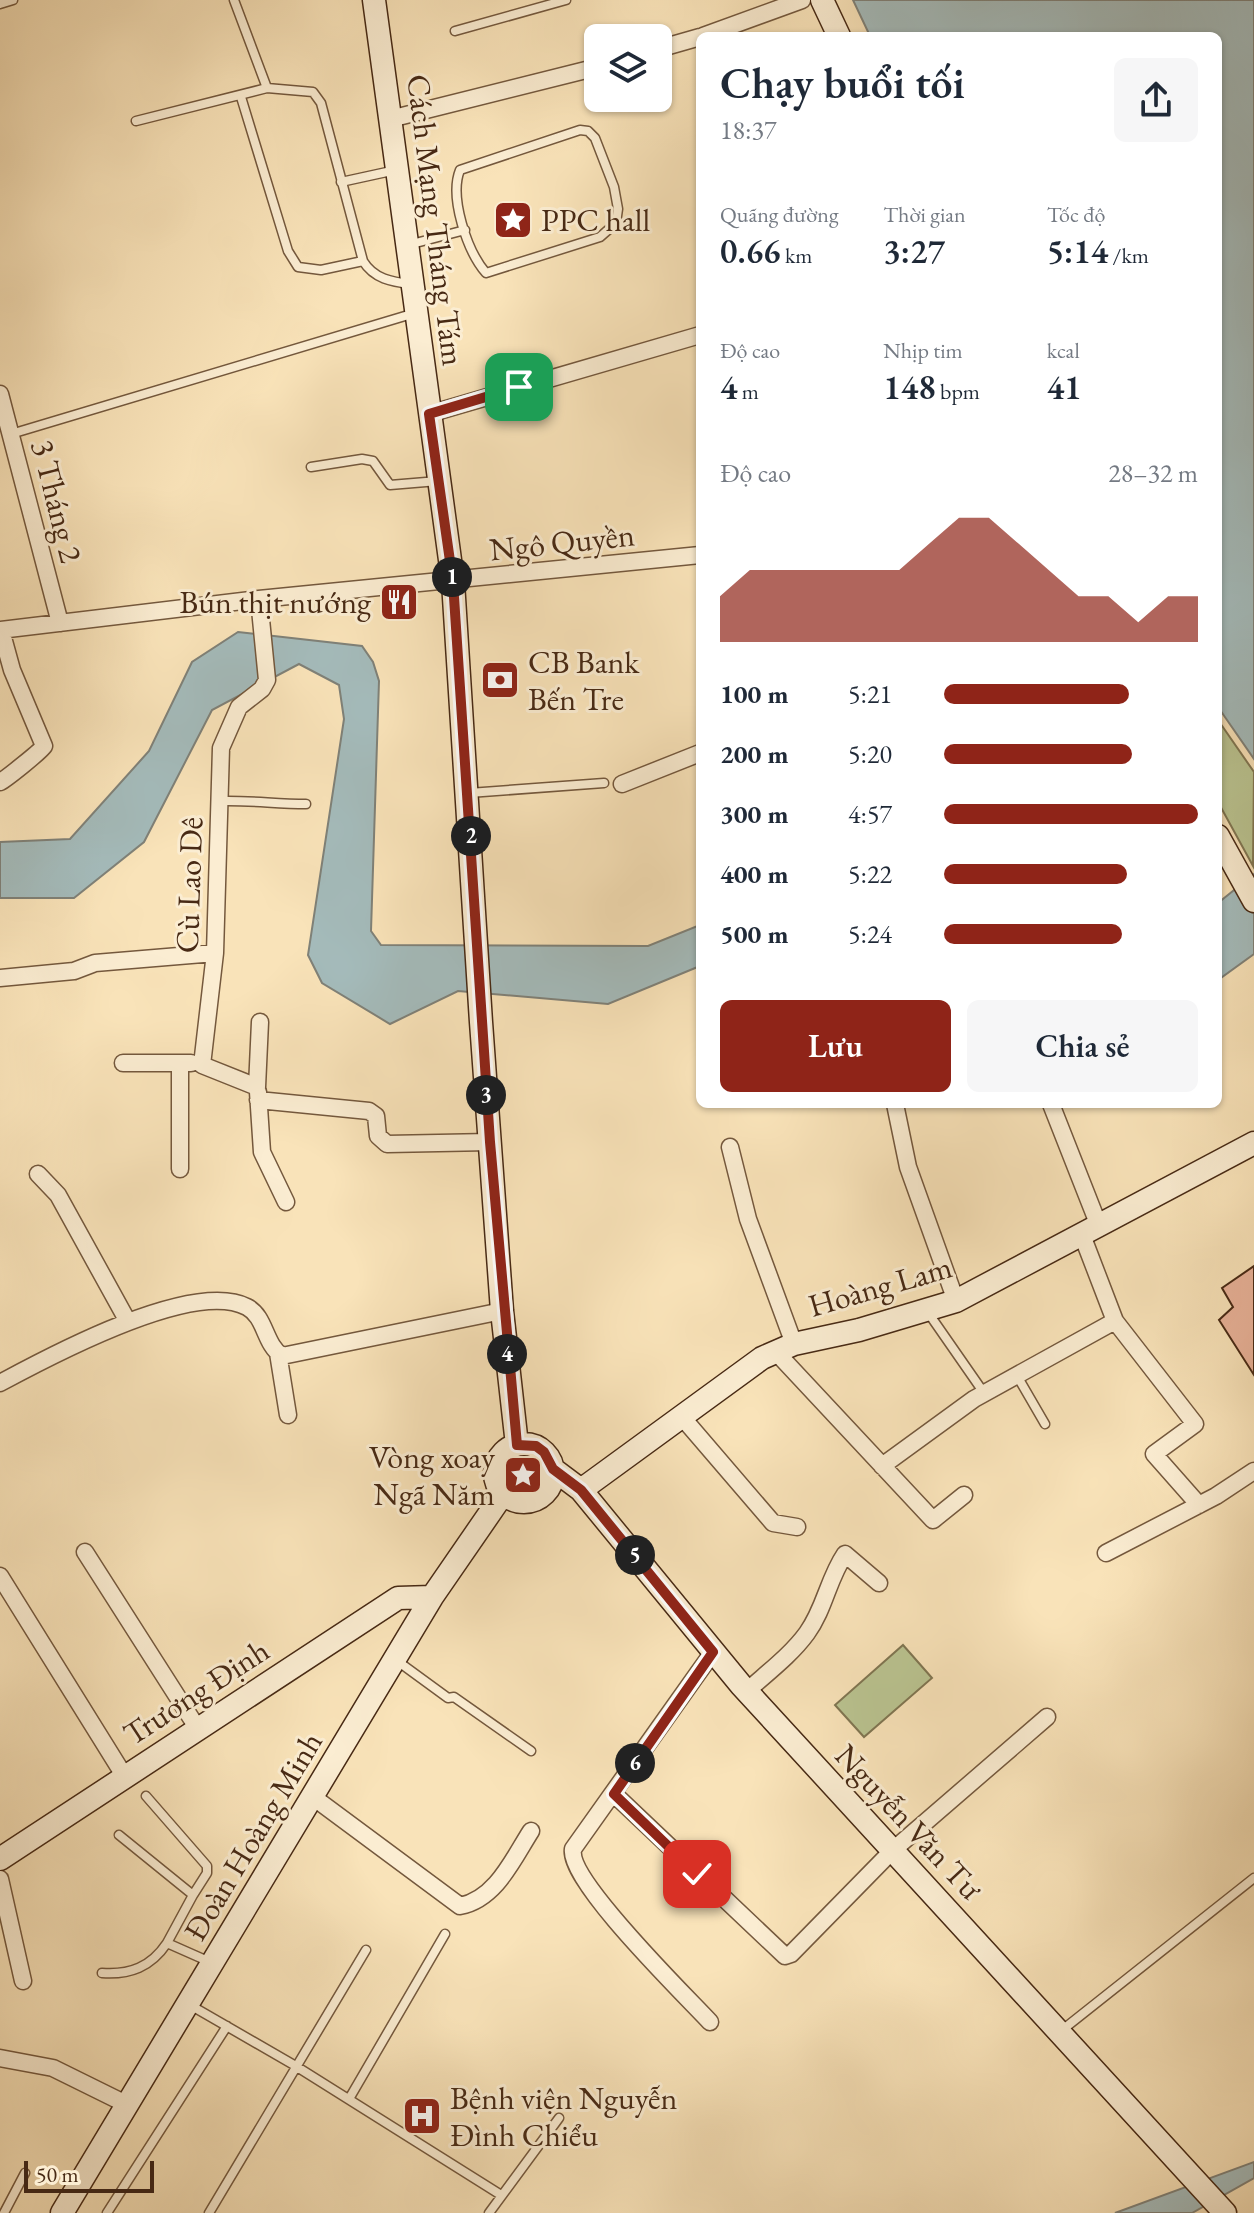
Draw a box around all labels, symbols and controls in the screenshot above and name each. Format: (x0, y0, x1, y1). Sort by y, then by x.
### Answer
map controls (584, 24, 672, 112)
button: layers (584, 24, 672, 112)
text: Chạy buổi tối (720, 54, 965, 111)
button: share (1114, 58, 1198, 142)
street label: Cách Mạng Tháng Tám (397, 72, 475, 368)
text: 18:37 (720, 113, 776, 147)
place icon: PPC hall (492, 199, 534, 241)
place label: PPC hall (541, 199, 650, 241)
text: Quãng đường (720, 200, 839, 229)
text: Thời gian (883, 200, 966, 229)
text: Tốc độ (1047, 200, 1105, 229)
text: 0.66 (720, 229, 781, 273)
text: 3:27 (883, 229, 945, 273)
text: 5:14 (1047, 229, 1108, 273)
text: km (781, 241, 812, 270)
text: /km (1108, 241, 1149, 270)
text: Độ cao (720, 336, 780, 365)
text: Nhịp tim (883, 336, 963, 365)
text: kcal (1047, 336, 1080, 365)
pin (485, 353, 553, 421)
icon: arrive (497, 365, 541, 409)
text: 4 (720, 365, 737, 409)
text: 148 (883, 365, 936, 409)
text: 41 (1047, 365, 1082, 409)
text: m (737, 377, 759, 406)
text: bpm (936, 377, 980, 406)
street label: 3 Tháng 2 (21, 435, 93, 567)
text: Độ cao (720, 456, 791, 490)
text: 28–32 m (1108, 456, 1198, 490)
street label: Ngô Quyền (488, 514, 637, 570)
pin: 1 (432, 557, 472, 597)
text: 1 (446, 562, 458, 591)
place label: Bún thịt nướng (179, 581, 372, 623)
restaurant icon: Bún thịt nướng (378, 581, 420, 623)
place label: CB Bank Bến Tre (528, 641, 640, 720)
bank icon: CB Bank Bến Tre (479, 659, 521, 701)
text: 100 m (720, 677, 788, 711)
text: 5:21 (848, 677, 892, 711)
text: 200 m (720, 737, 788, 771)
text: 5:20 (848, 737, 892, 771)
text: 300 m (720, 797, 788, 831)
text: 4:57 (848, 797, 892, 831)
street label: Cù Lao Dê (166, 816, 212, 954)
pin: 2 (451, 816, 491, 856)
text: 2 (465, 821, 477, 850)
text: 400 m (720, 857, 788, 891)
text: 5:22 (848, 857, 892, 891)
text: 500 m (720, 917, 788, 951)
text: 5:24 (848, 917, 892, 951)
button: Lưu (720, 1000, 951, 1092)
button: Chia sẻ (967, 1000, 1198, 1092)
pin: 3 (466, 1075, 506, 1115)
text: 3 (480, 1080, 492, 1109)
street label: Hoàng Lam (803, 1245, 957, 1327)
pin: 4 (487, 1334, 527, 1374)
text: 4 (501, 1339, 513, 1368)
place label: Vòng xoay Ngã Năm (369, 1436, 496, 1515)
place icon: Vòng xoay Ngã Năm (502, 1454, 544, 1496)
pin: 5 (615, 1535, 655, 1575)
text: 5 (629, 1540, 641, 1569)
street label: Trương Định (115, 1629, 277, 1755)
street label: Đoàn Hoàng Minh (174, 1724, 332, 1948)
street label: Nguyễn Văn Tư (826, 1735, 992, 1909)
pin: 6 (615, 1743, 655, 1783)
text: 6 (629, 1748, 641, 1777)
pin (663, 1840, 731, 1908)
icon: check (675, 1852, 719, 1896)
place label: Bệnh viện Nguyễn Đình Chiểu (450, 2077, 677, 2156)
hospital icon: Bệnh viện Nguyễn Đình Chiểu (401, 2095, 443, 2137)
scale bar (24, 2157, 154, 2193)
text: 50 m (36, 2160, 79, 2189)

